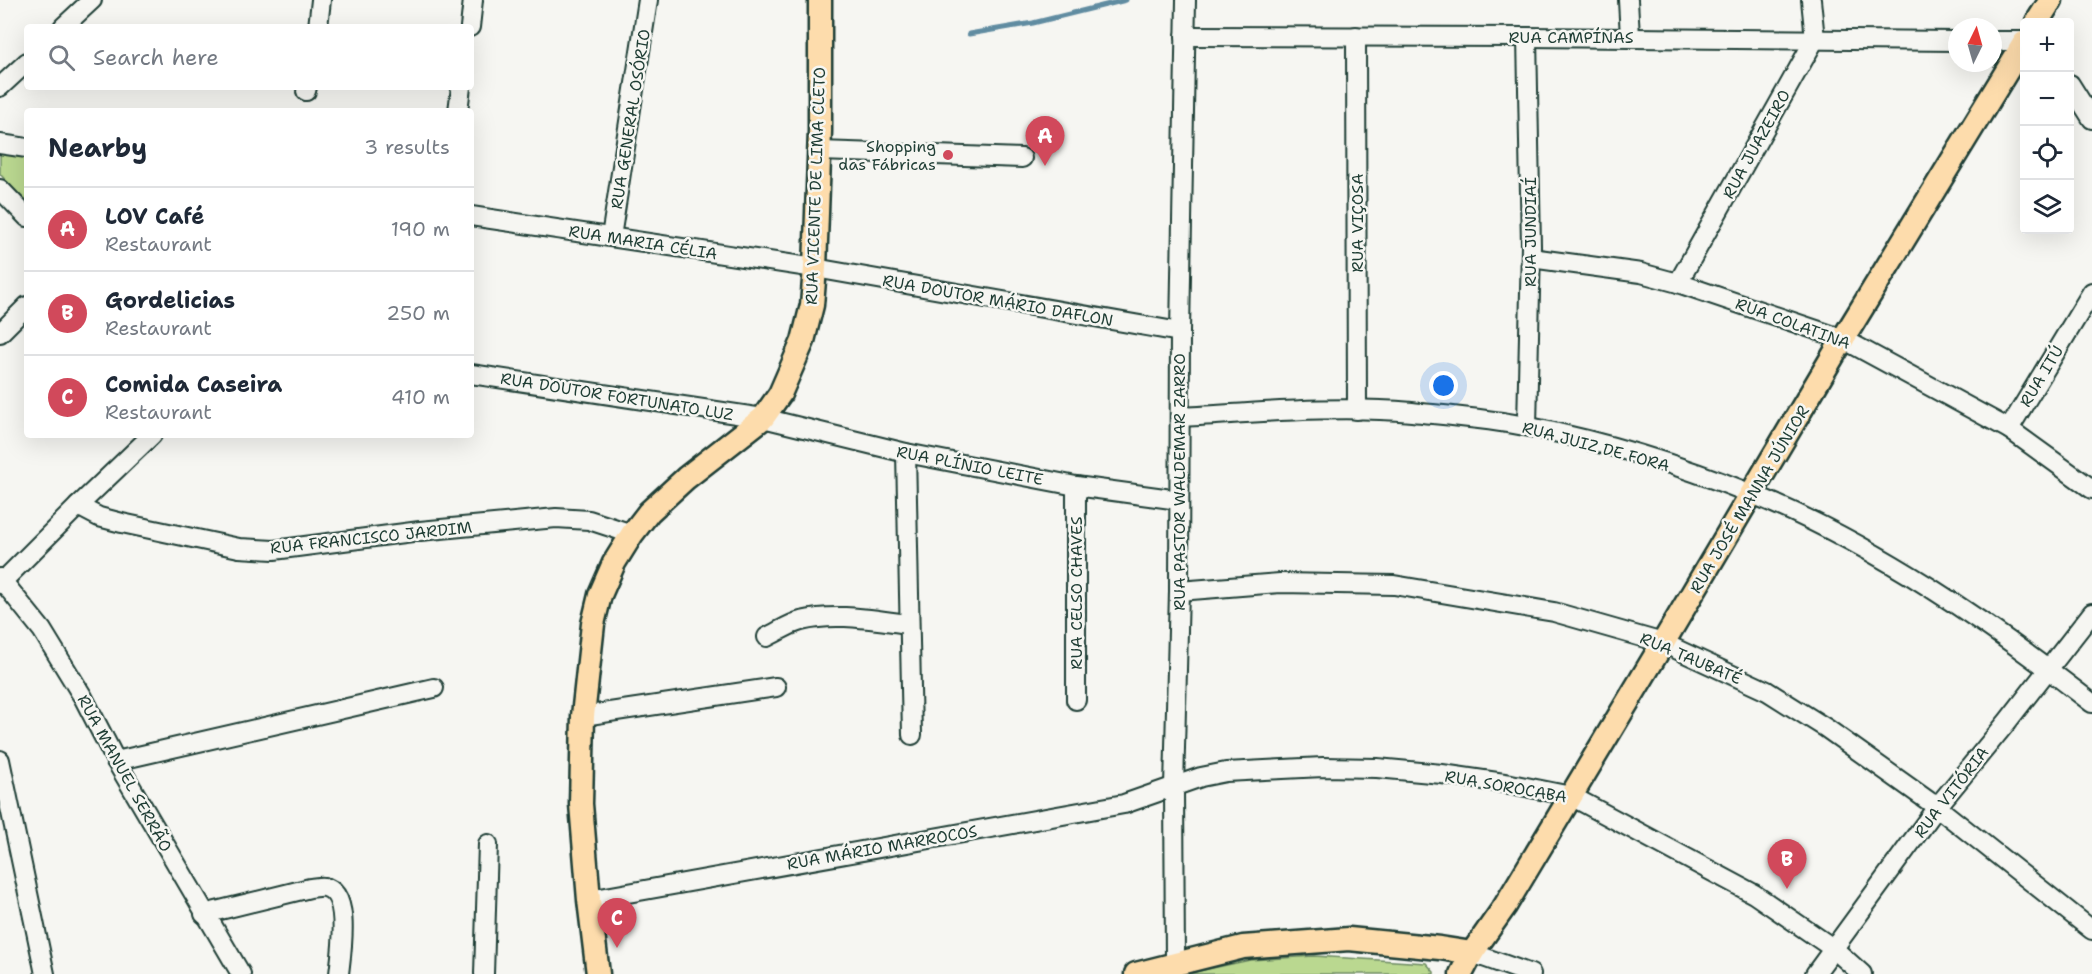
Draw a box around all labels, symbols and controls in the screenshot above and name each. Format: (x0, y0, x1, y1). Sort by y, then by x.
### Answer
north arrow (1948, 18, 2002, 72)
map controls (2020, 18, 2074, 234)
button: + (2020, 18, 2074, 72)
search box (24, 24, 474, 90)
street label: RUA CAMPÍNAS (1508, 27, 1634, 48)
street label: RUA GENERAL OSÓRIO (606, 28, 655, 211)
icon: search (45, 41, 78, 74)
text: Search here (93, 43, 219, 72)
street label: RUA VICENTE DE LIMA CLETO (801, 67, 830, 305)
button: − (2020, 72, 2074, 126)
street label: RUA JUAZEIRO (1718, 86, 1795, 202)
pin: A (1026, 116, 1064, 166)
button: locate (2020, 126, 2074, 180)
text: Nearby (48, 130, 147, 165)
text: 3 results (364, 134, 450, 160)
place label: Shopping das Fábricas (838, 136, 936, 175)
marker: Shopping das Fábricas (941, 148, 955, 162)
street label: RUA VIÇOSA (1347, 173, 1368, 273)
street label: RUA JUNDIAÍ (1520, 177, 1541, 287)
button: layers (2020, 180, 2074, 234)
text: LOV Café (105, 202, 205, 231)
text: A (60, 216, 75, 242)
text: 190 m (391, 216, 450, 242)
street label: RUA MARIA CÉLIA (567, 220, 719, 265)
text: Restaurant (105, 231, 212, 257)
street label: RUA DOUTOR MÁRIO DAFLON (881, 270, 1115, 331)
text: Gordelicias (105, 286, 235, 315)
street label: RUA COLATINA (1732, 293, 1853, 354)
text: B (61, 300, 74, 326)
text: 250 m (386, 300, 450, 326)
text: Restaurant (105, 315, 212, 341)
street label: RUA ITÚ (2015, 342, 2068, 411)
street label: RUA PASTOR WALDEMAR ZARRO (1169, 353, 1190, 611)
street label: RUA DOUTOR FORTUNATO LUZ (499, 368, 735, 425)
text: Comida Caseira (105, 370, 282, 399)
your location (1429, 371, 1458, 400)
text: C (61, 384, 74, 410)
text: 410 m (391, 384, 450, 410)
text: Restaurant (105, 399, 212, 425)
street label: RUA JOSÉ MANNA JÚNIOR (1685, 402, 1814, 597)
street label: RUA JUIZ DE FORA (1520, 417, 1672, 476)
street label: RUA PLÍNIO LEITE (895, 441, 1045, 490)
street label: RUA FRANCISCO JARDIM (269, 516, 473, 559)
street label: RUA CELSO CHAVES (1066, 516, 1087, 670)
street label: RUA TAUBATÉ (1637, 628, 1745, 689)
street label: RUA MANUEL SERRÃO (73, 690, 177, 856)
street label: RUA VITÓRIA (1909, 743, 1993, 842)
street label: RUA SOROCABA (1443, 765, 1569, 808)
street label: RUA MÁRIO MARROCOS (785, 820, 979, 875)
pin: B (1768, 840, 1806, 889)
pin: C (598, 898, 636, 948)

